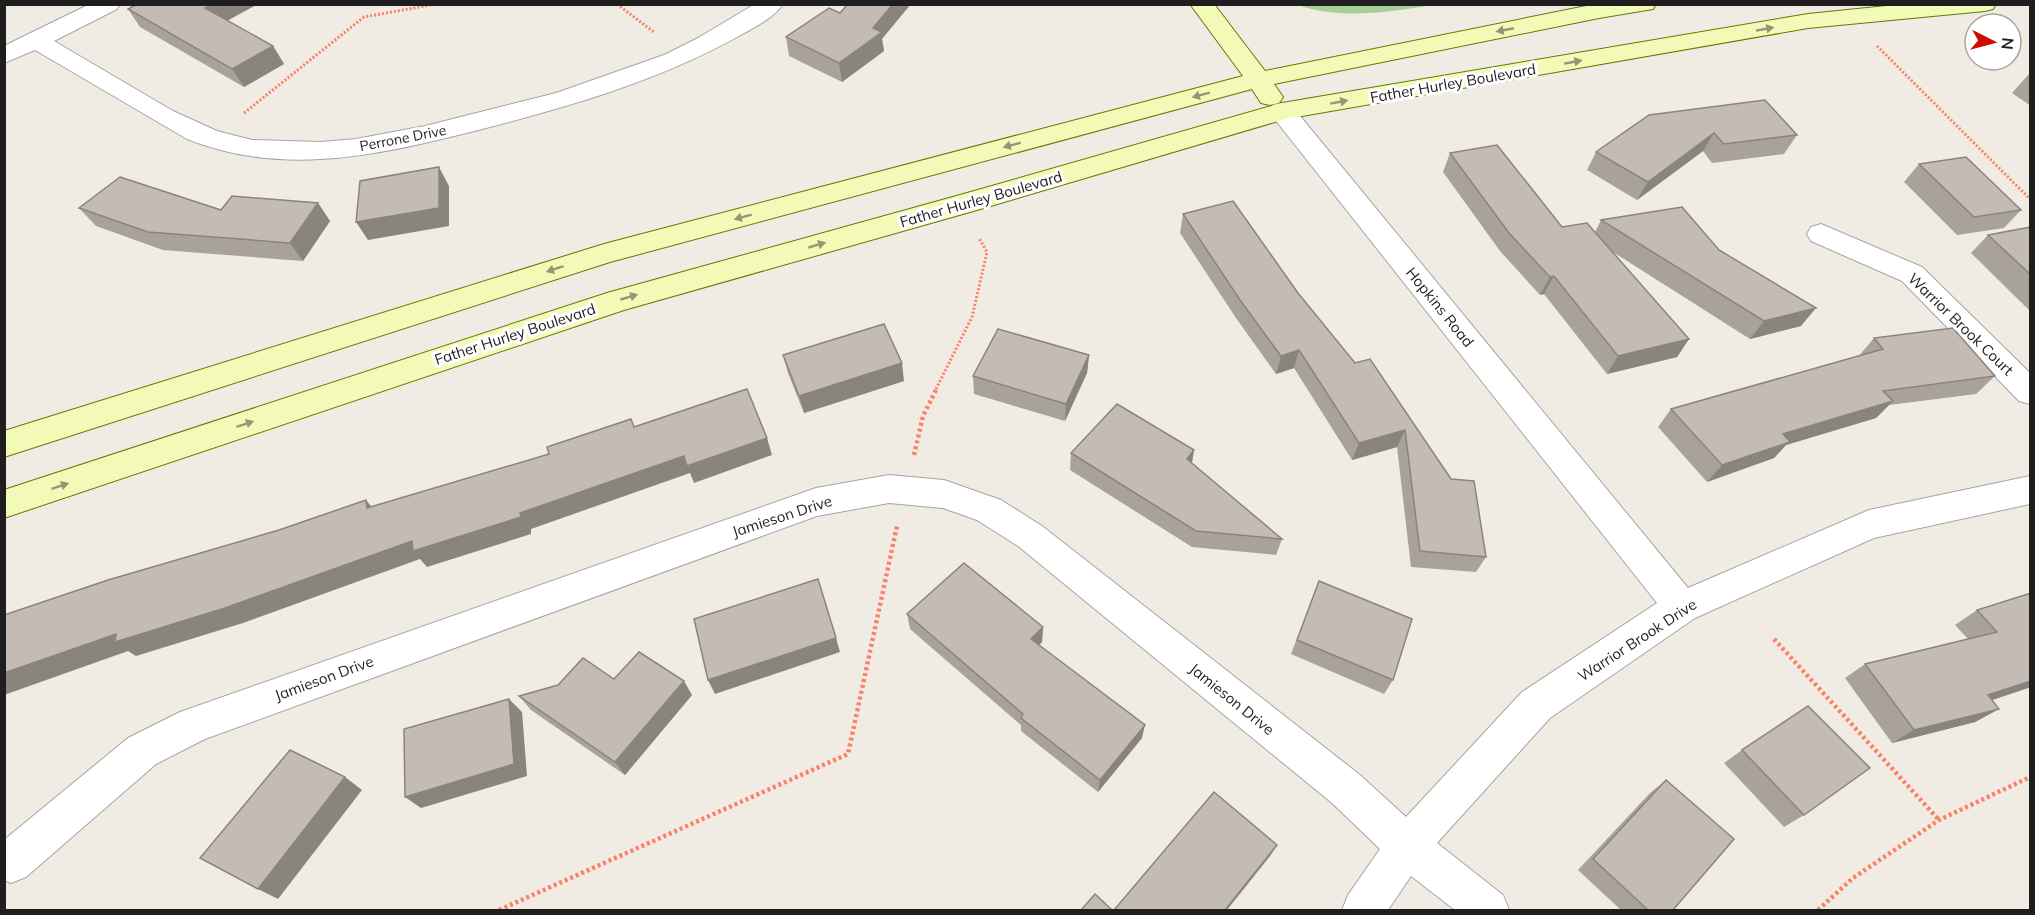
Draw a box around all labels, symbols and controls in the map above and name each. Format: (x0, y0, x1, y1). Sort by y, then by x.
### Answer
north arrow (1963, 12, 2023, 72)
one-way arrow (1756, 24, 1775, 33)
one-way arrow (1495, 26, 1514, 35)
text: N (1997, 37, 2018, 51)
one-way arrow (1564, 57, 1583, 66)
street label: Father Hurley Boulevard (1369, 59, 1537, 107)
one-way arrow (1192, 91, 1210, 101)
one-way arrow (1330, 97, 1349, 106)
street label: Perrone Drive (358, 121, 448, 155)
one-way arrow (1003, 141, 1021, 150)
street label: Father Hurley Boulevard (898, 167, 1064, 231)
one-way arrow (733, 212, 752, 222)
one-way arrow (808, 240, 826, 249)
street label: Hopkins Road (1402, 263, 1478, 351)
one-way arrow (546, 265, 564, 274)
street label: Warrior Brook Court (1904, 269, 2018, 379)
one-way arrow (621, 292, 639, 301)
street label: Father Hurley Boulevard (432, 299, 598, 369)
one-way arrow (236, 419, 254, 429)
one-way arrow (51, 481, 69, 490)
street label: Jamieson Drive (730, 491, 834, 541)
street label: Warrior Brook Drive (1574, 595, 1700, 685)
street label: Jamieson Drive (272, 651, 376, 705)
street label: Jamieson Drive (1186, 659, 1278, 739)

